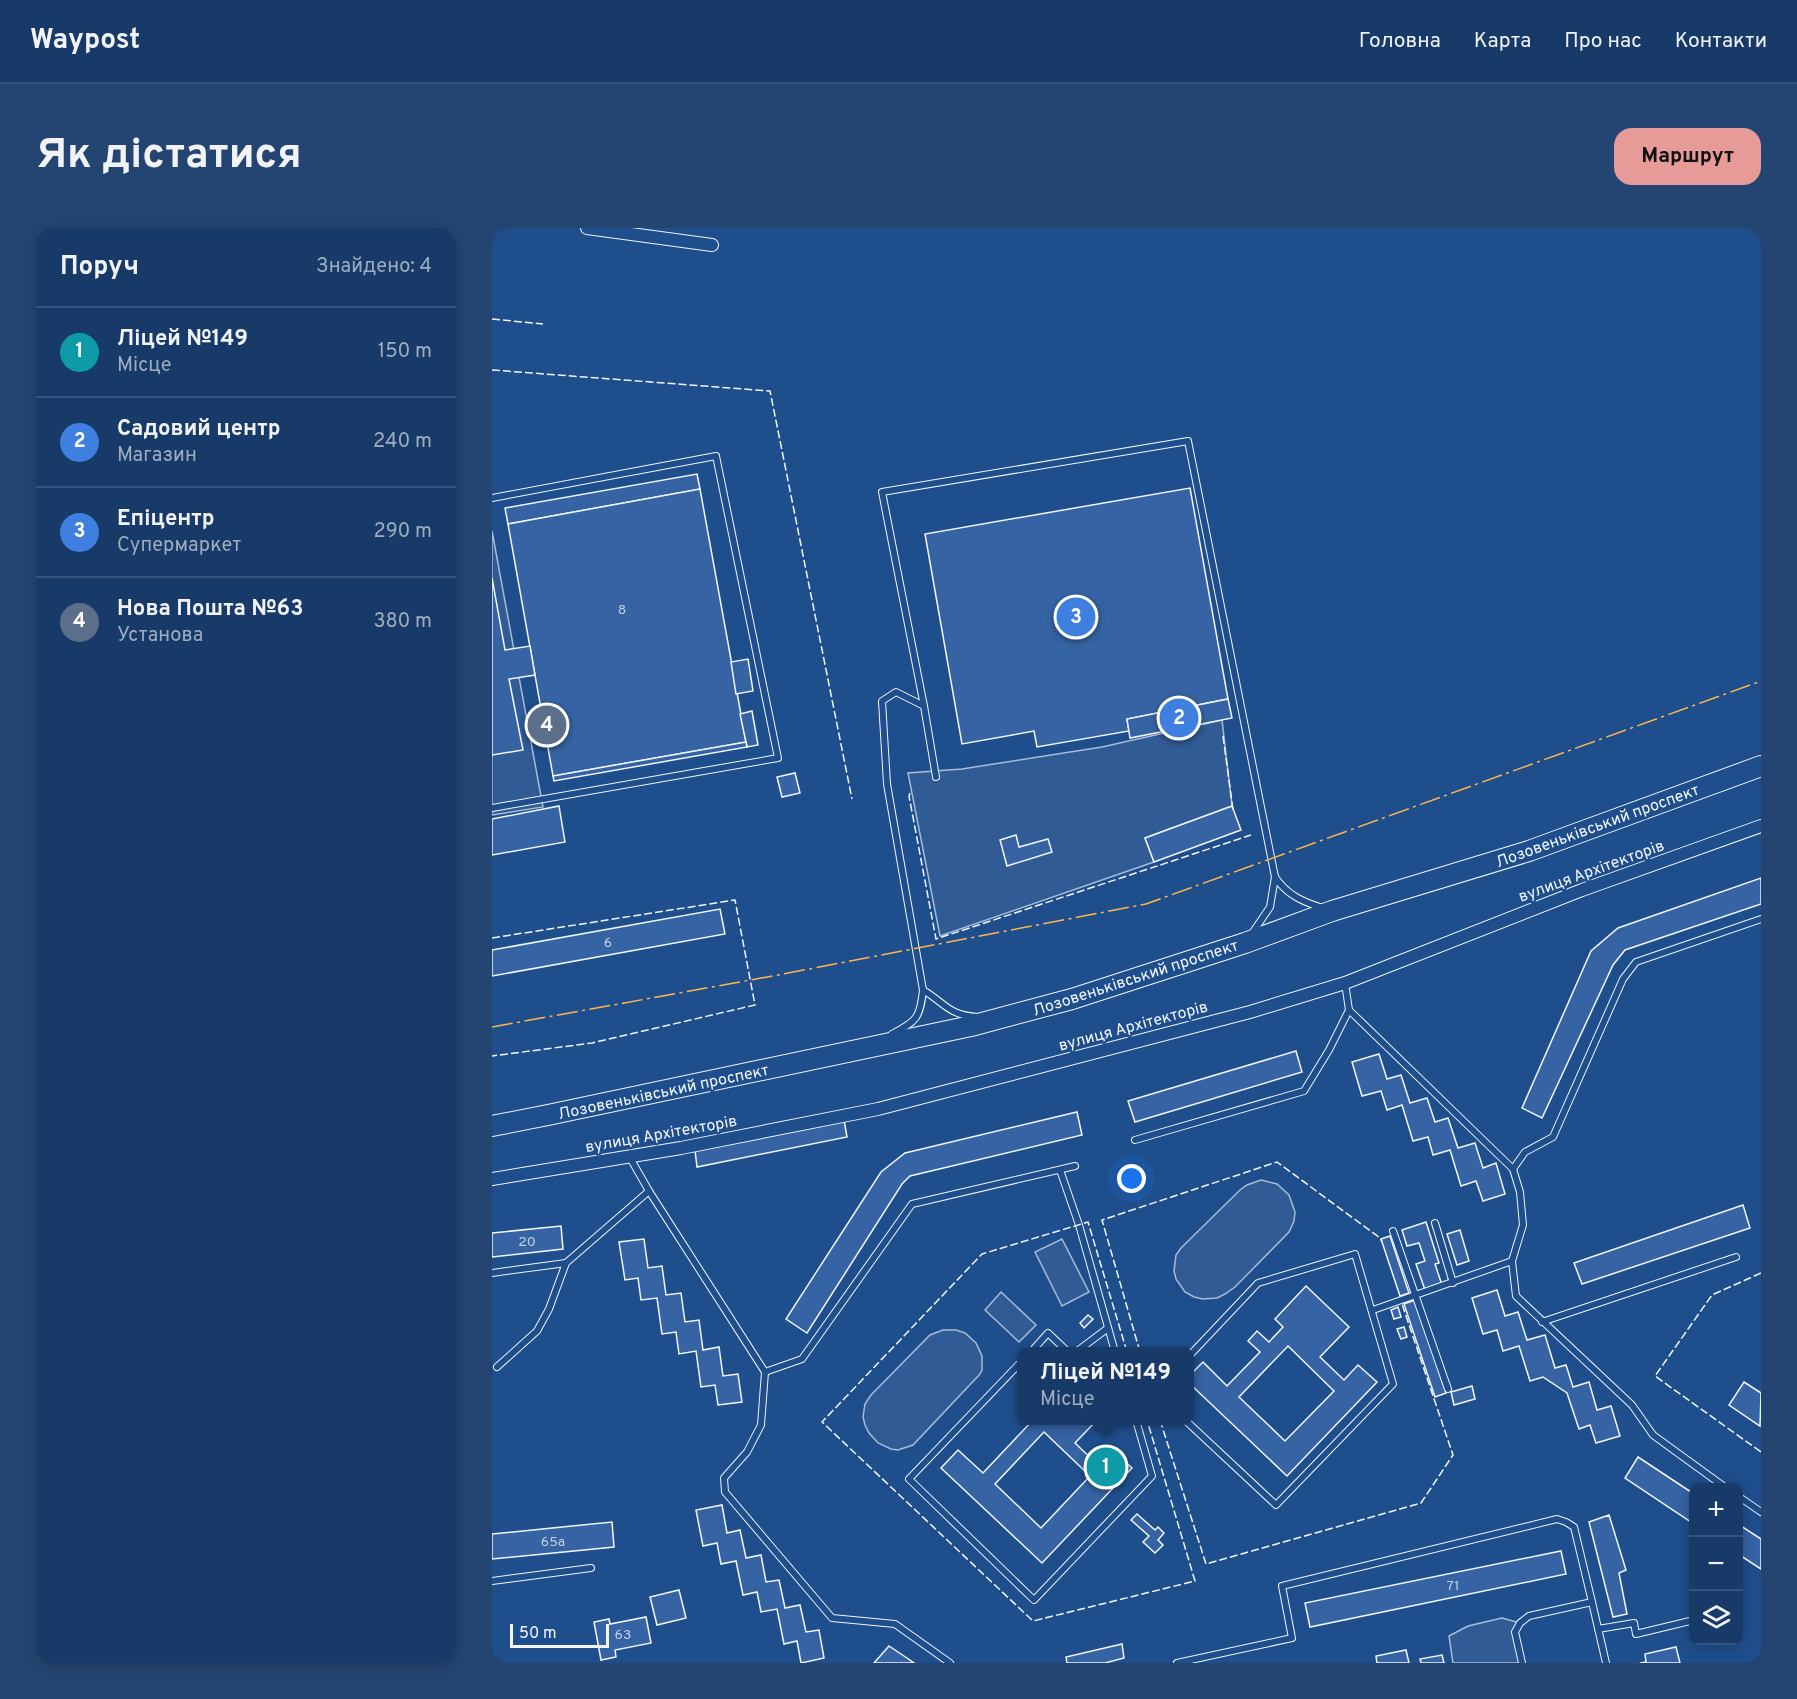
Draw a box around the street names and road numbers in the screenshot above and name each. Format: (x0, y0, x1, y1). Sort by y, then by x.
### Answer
street label: Лозовеньківський проспект (1493, 781, 1702, 873)
street label: вулиця Архітекторів (1516, 836, 1667, 908)
street label: Лозовеньківський проспект (1030, 936, 1241, 1022)
street label: вулиця Архітекторів (1057, 997, 1210, 1056)
street label: Лозовеньківський проспект (556, 1061, 771, 1125)
street label: вулиця Архітекторів (584, 1112, 739, 1158)

